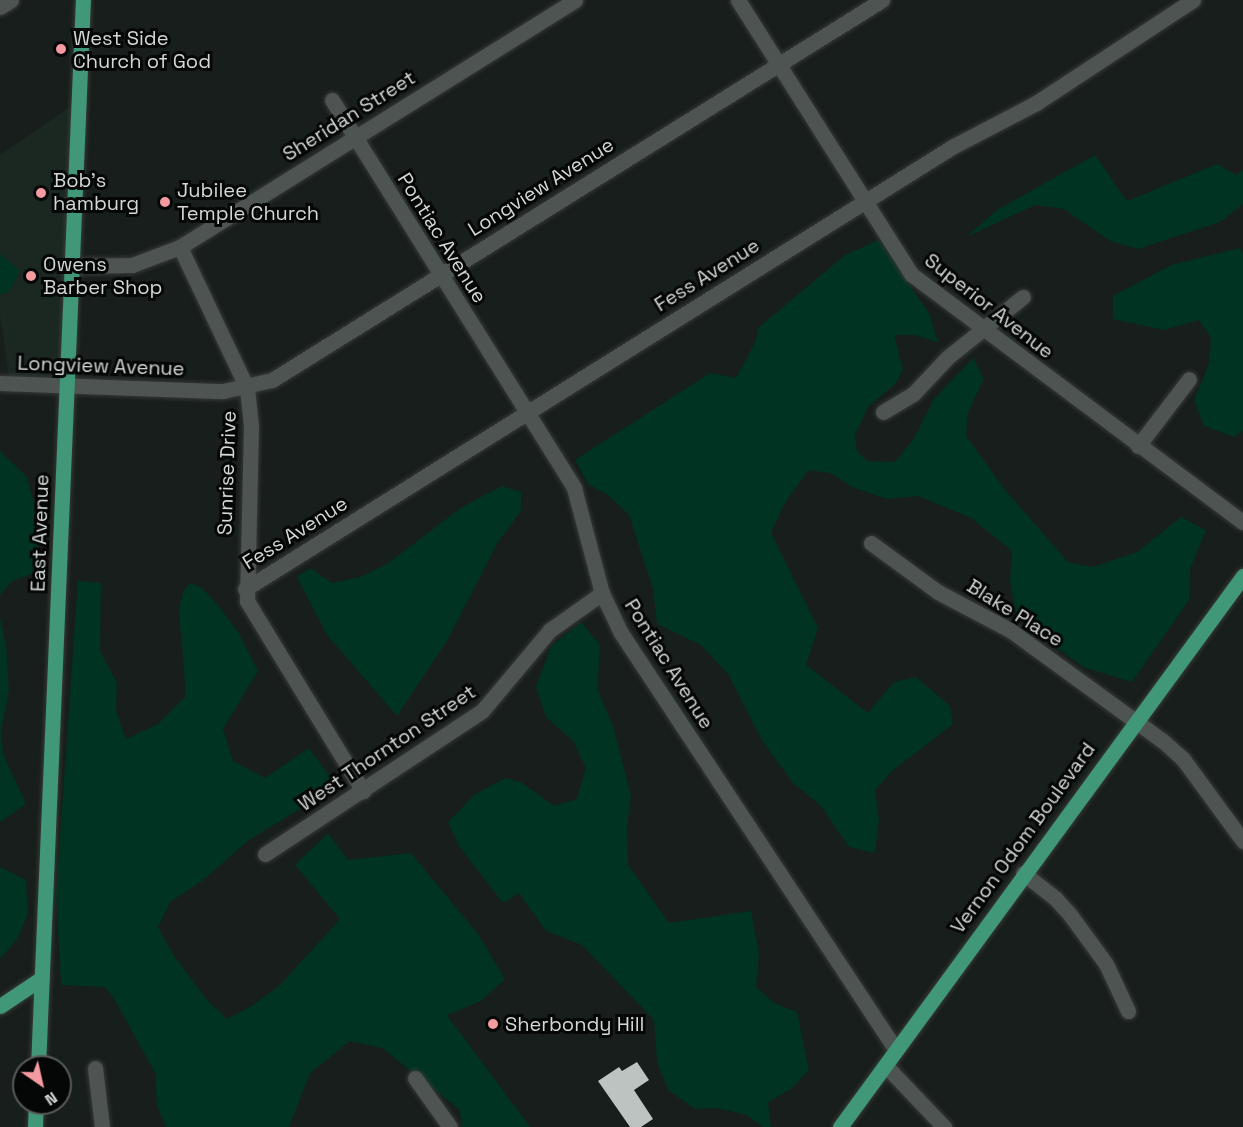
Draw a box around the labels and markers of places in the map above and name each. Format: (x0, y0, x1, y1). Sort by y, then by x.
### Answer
place label: West Side Church of God (73, 26, 211, 73)
marker: West Side Church of God (54, 42, 68, 56)
place label: Bob's hamburg (53, 169, 139, 216)
place label: Jubilee Temple Church (177, 178, 319, 225)
marker: Bob's hamburg (34, 186, 48, 200)
marker: Jubilee Temple Church (158, 195, 172, 209)
place label: Owens Barber Shop (43, 252, 162, 299)
marker: Owens Barber Shop (24, 269, 38, 283)
place label: Sherbondy Hill (505, 1012, 644, 1036)
marker: Sherbondy Hill (486, 1017, 500, 1031)

